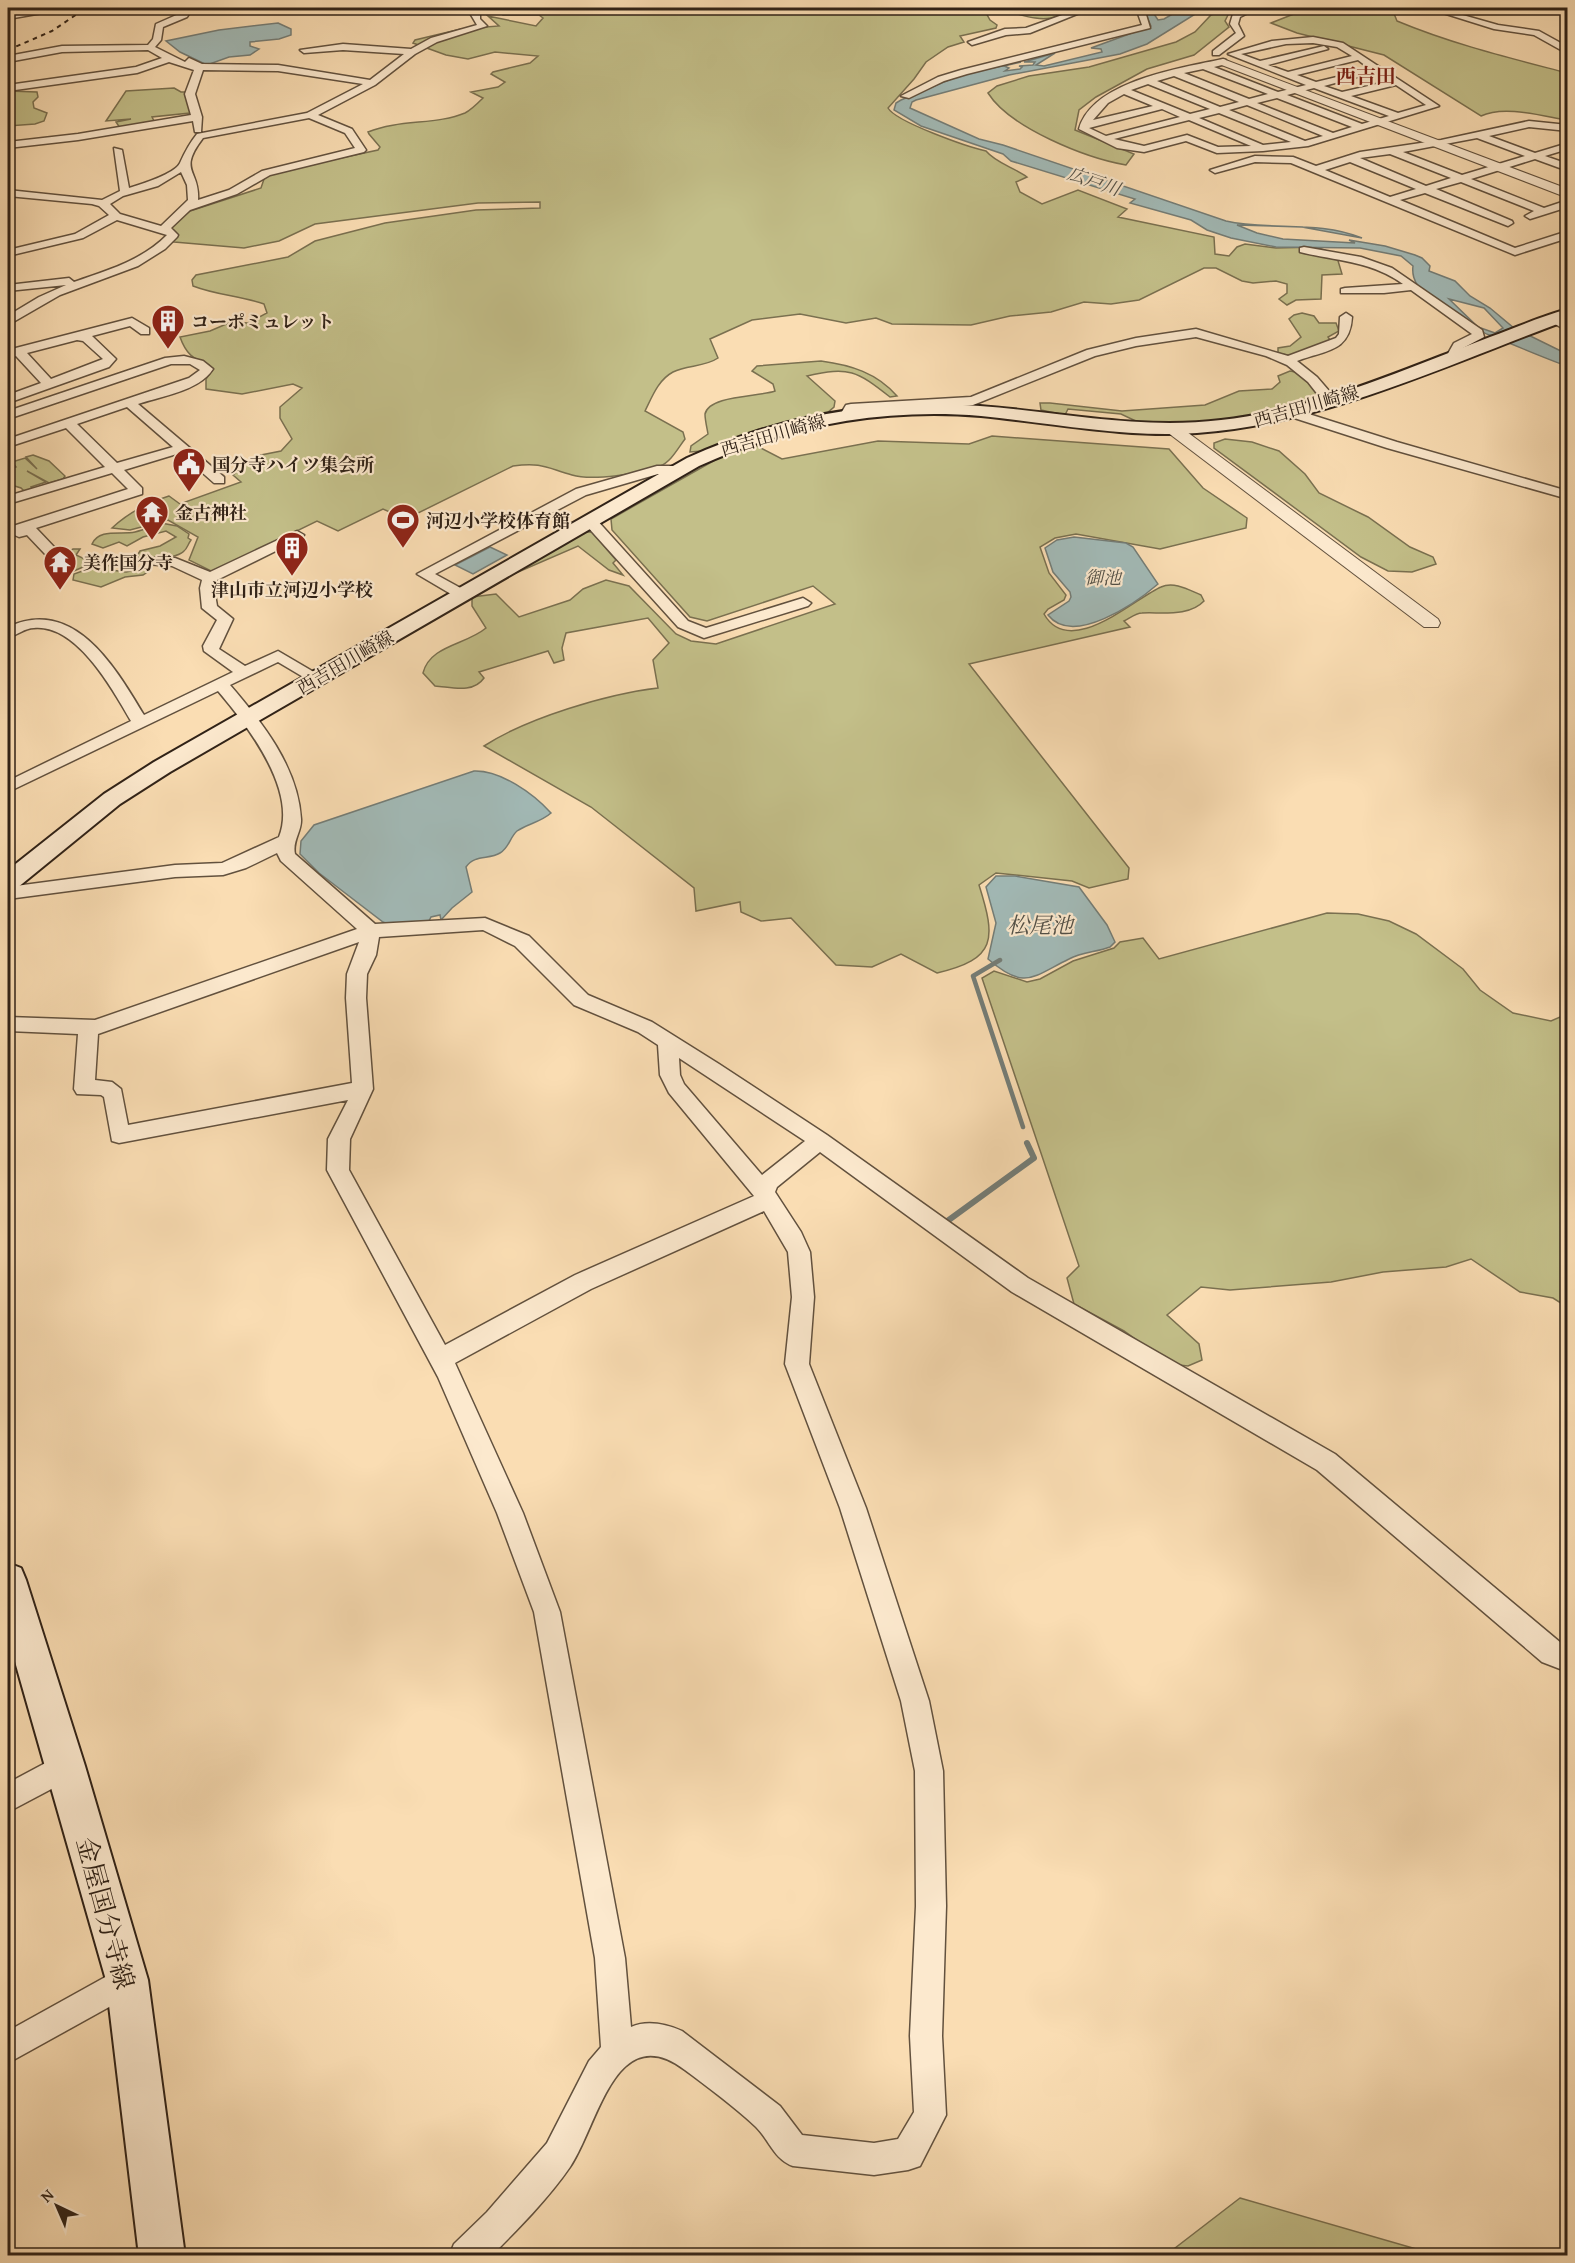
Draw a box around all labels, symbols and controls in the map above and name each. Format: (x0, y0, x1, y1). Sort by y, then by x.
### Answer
district label: 西吉田 (1336, 61, 1396, 90)
water label: 広戸川 (1064, 159, 1126, 203)
building icon: コーポミュレット (150, 303, 186, 350)
place label: コーポミュレット (191, 308, 334, 335)
street label: 西吉田川崎線 (1250, 378, 1362, 434)
street label: 西吉田川崎線 (717, 407, 829, 463)
public building icon: 国分寺ハイツ集会所 (171, 446, 207, 493)
place label: 国分寺ハイツ集会所 (212, 451, 374, 478)
temple icon: 金古神社 (134, 494, 170, 541)
place label: 金古神社 (175, 499, 247, 526)
sports icon: 河辺小学校体育館 (385, 502, 421, 549)
place label: 河辺小学校体育館 (426, 507, 570, 534)
building icon: 津山市立河辺小学校 (274, 530, 310, 577)
temple icon: 美作国分寺 (42, 544, 78, 591)
place label: 美作国分寺 (83, 549, 173, 576)
water label: 御池 (1085, 564, 1123, 591)
place label: 津山市立河辺小学校 (211, 576, 373, 603)
street label: 西吉田川崎線 (291, 623, 399, 701)
water label: 松尾池 (1007, 909, 1076, 941)
street label: 金屋国分寺線 (67, 1833, 145, 1993)
north arrow (27, 2176, 87, 2236)
text: N (34, 2183, 59, 2208)

